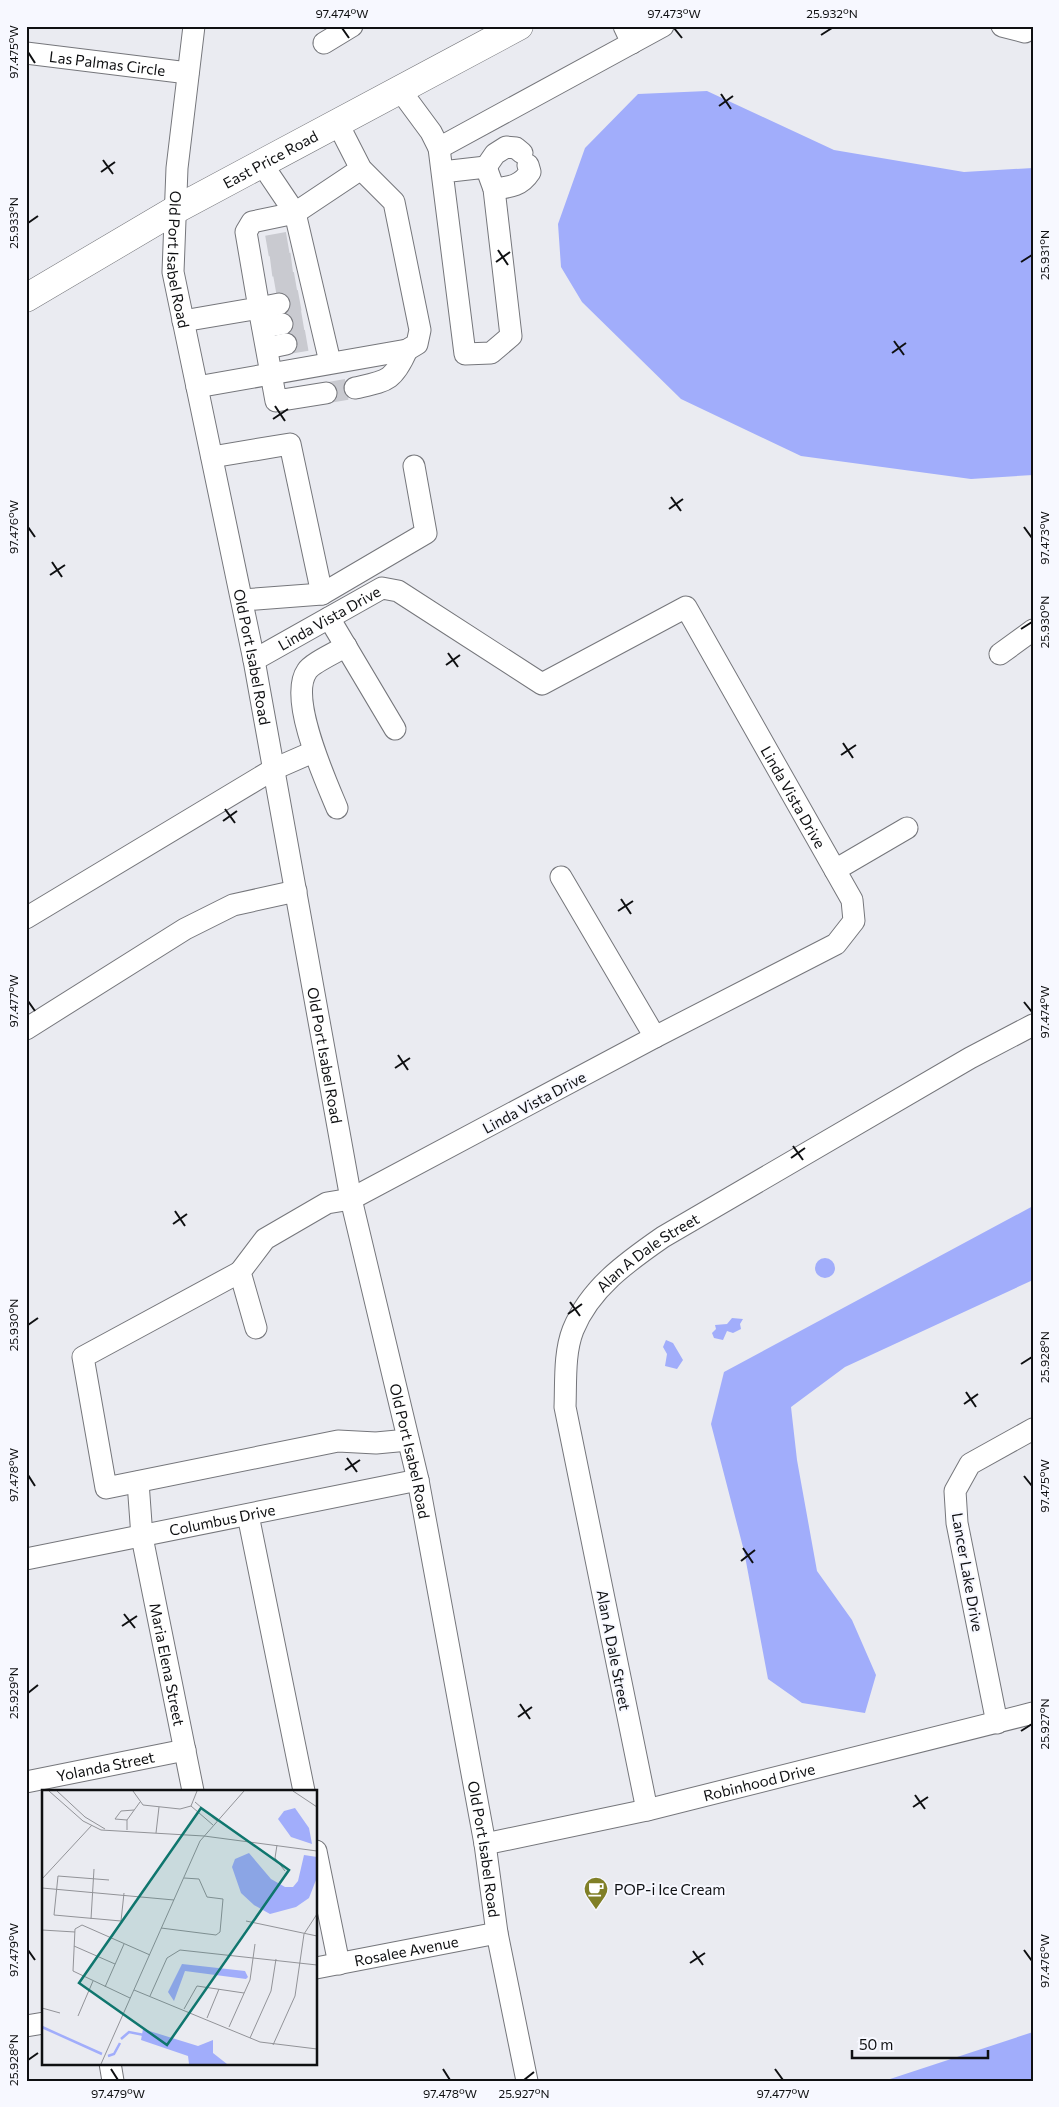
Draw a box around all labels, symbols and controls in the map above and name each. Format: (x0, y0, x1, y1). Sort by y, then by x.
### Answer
text: 97.474°W (315, 6, 369, 20)
text: 97.473°W (647, 6, 701, 20)
text: 25.932°N (806, 6, 858, 20)
text: 97.475°W (6, 25, 20, 79)
street label: Las Palmas Circle (48, 47, 167, 79)
street label: East Price Road (220, 126, 321, 192)
street label: Old Port Isabel Road (164, 191, 193, 330)
text: 25.933°N (6, 197, 20, 249)
text: 25.931°N (1037, 230, 1051, 280)
text: 97.476°W (6, 500, 20, 554)
text: 97.473°W (1037, 511, 1051, 565)
street label: Linda Vista Drive (275, 582, 383, 654)
street label: Old Port Isabel Road (230, 587, 274, 726)
text: 25.930°N (1037, 596, 1051, 648)
street label: Linda Vista Drive (757, 743, 830, 851)
text: 97.477°W (6, 974, 20, 1028)
text: 97.474°W (1037, 985, 1051, 1039)
street label: Old Port Isabel Road (304, 986, 346, 1125)
street label: Linda Vista Drive (479, 1067, 589, 1137)
street label: Alan A Dale Street (592, 1209, 702, 1295)
text: 25.930°N (6, 1299, 20, 1351)
text: 25.928°N (1037, 1331, 1051, 1383)
street label: Old Port Isabel Road (386, 1382, 434, 1520)
text: 97.478°W (6, 1448, 20, 1502)
text: 97.475°W (1037, 1459, 1051, 1513)
street label: Columbus Drive (167, 1500, 277, 1539)
street label: Lancer Lake Drive (949, 1511, 987, 1633)
street label: Alan A Dale Street (593, 1588, 635, 1712)
street label: Maria Elena Street (146, 1601, 189, 1727)
text: 25.929°N (6, 1667, 20, 1719)
text: 25.927°N (1037, 1699, 1051, 1749)
street label: Yolanda Street (55, 1747, 156, 1785)
street label: Robinhood Drive (701, 1759, 817, 1805)
street label: Old Port Isabel Road (465, 1779, 504, 1919)
inset map (42, 1790, 318, 2064)
cafe icon: POP-i Ice Cream (583, 1876, 609, 1910)
place label: POP-i Ice Cream (614, 1880, 725, 1898)
text: 97.479°W (6, 1923, 20, 1977)
street label: Rosalee Avenue (353, 1932, 460, 1969)
text: 97.476°W (1037, 1934, 1051, 1988)
scale bar (852, 2027, 988, 2059)
text: 25.928°N (6, 2034, 20, 2086)
text: 50 m (859, 2035, 893, 2053)
text: 97.479°W (91, 2086, 145, 2100)
text: 97.478°W (423, 2086, 477, 2100)
text: 25.927°N (499, 2086, 549, 2100)
text: 97.477°W (756, 2086, 810, 2100)

